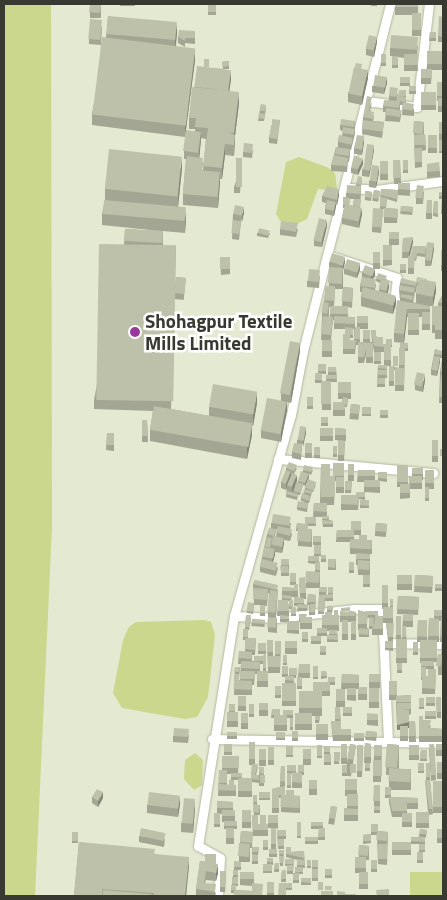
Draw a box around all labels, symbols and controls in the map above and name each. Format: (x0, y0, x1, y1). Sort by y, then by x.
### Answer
place label: Shohagpur Textile Mills Limited (145, 310, 292, 354)
marker: Shohagpur Textile Mills Limited (129, 326, 141, 338)

